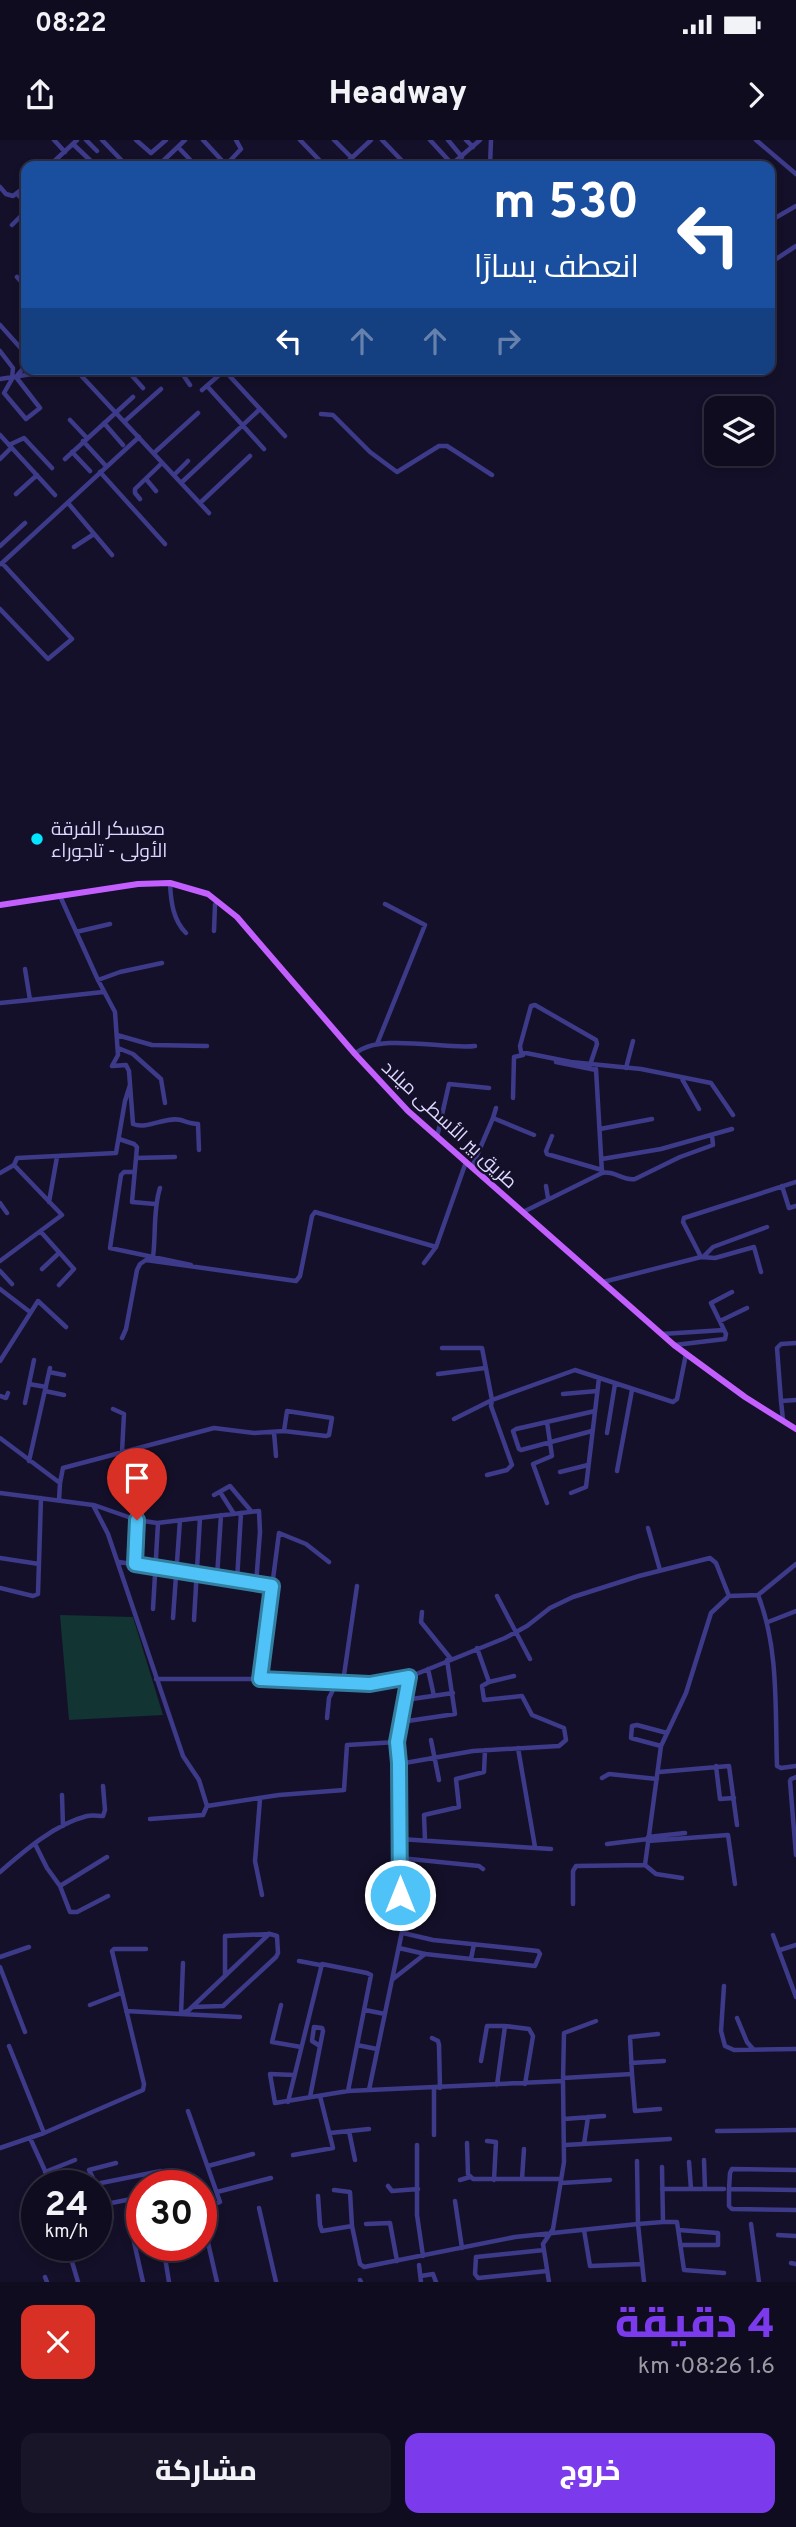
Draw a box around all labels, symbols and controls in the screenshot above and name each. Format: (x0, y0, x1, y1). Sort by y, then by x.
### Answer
text: 08:22 (35, 8, 107, 41)
text: Headway (329, 75, 467, 115)
icon: share (21, 76, 59, 114)
icon: forward (737, 76, 775, 114)
text: 530 m (493, 174, 639, 236)
icon: left (663, 189, 754, 280)
text: انعطف يسارًا (474, 249, 639, 289)
icon: left (270, 322, 308, 360)
icon: ahead (343, 322, 381, 360)
icon: ahead (416, 322, 454, 360)
icon: right (489, 322, 527, 360)
map controls (704, 396, 774, 466)
button: layers (704, 396, 774, 466)
place label: معسكر الفرقة الأولى - تاجوراء (51, 818, 167, 864)
marker: معسكر الفرقة الأولى - تاجوراء (29, 831, 45, 847)
street label: طريق بير الأسطى ميلاد (376, 1056, 522, 1195)
pin (107, 1448, 167, 1520)
icon: arrive (118, 1459, 156, 1497)
position arrow (363, 1858, 437, 1932)
speed limit sign: 30 (126, 2170, 217, 2261)
text: 24 (45, 2184, 88, 2228)
text: km/h (45, 2221, 88, 2244)
text: 4 دقيقة (615, 2300, 775, 2353)
button: close (21, 2305, 95, 2379)
text: 1.6 km · 08:26 (638, 2353, 775, 2382)
button: مشاركة (21, 2433, 391, 2513)
button: خروج (405, 2433, 775, 2513)

